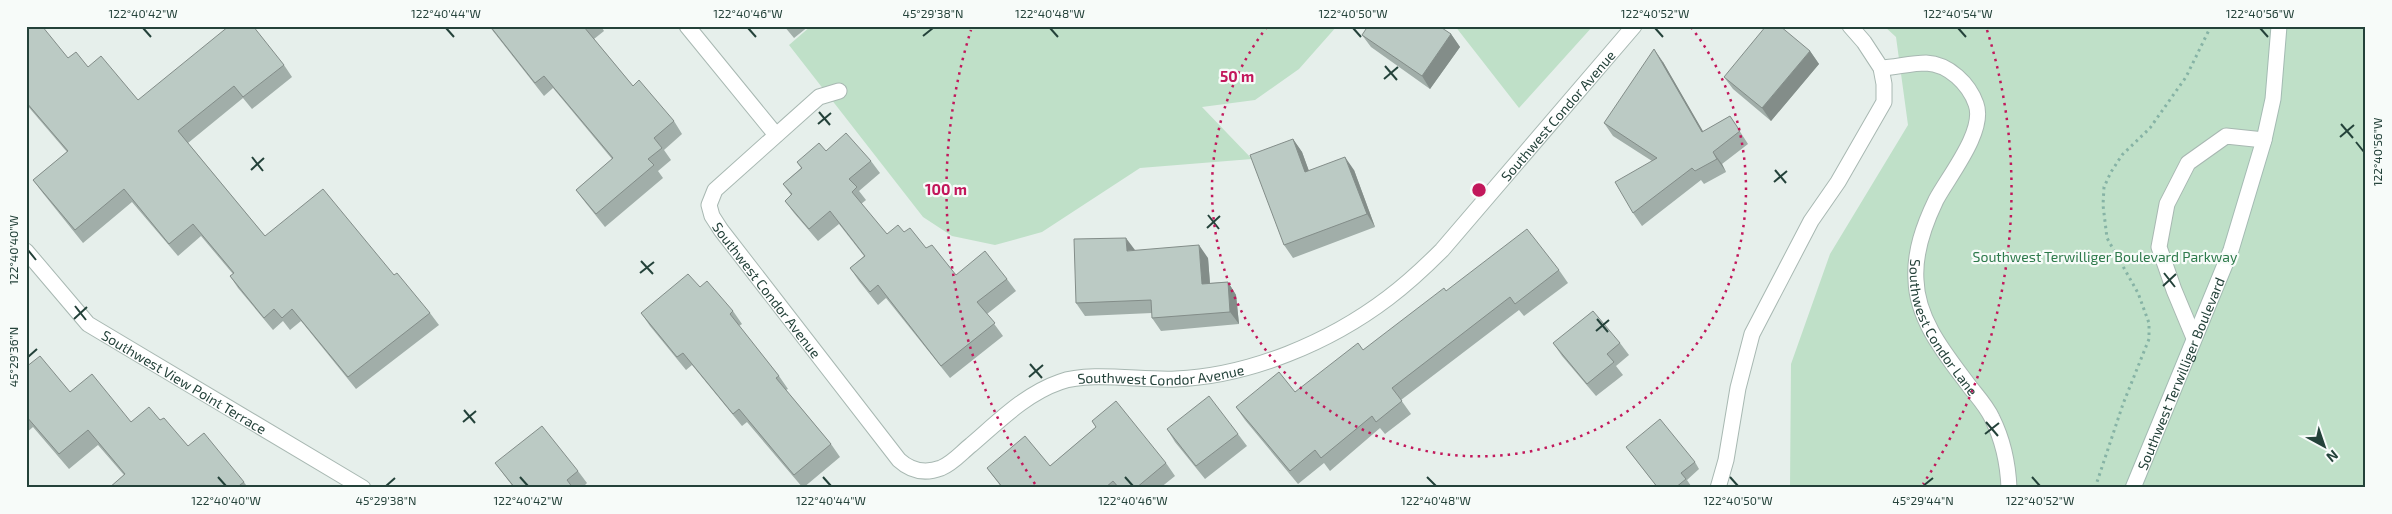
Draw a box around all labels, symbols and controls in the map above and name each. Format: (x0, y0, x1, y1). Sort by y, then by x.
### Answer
text: 122°40'42"W (108, 6, 178, 20)
text: 122°40'44"W (411, 6, 481, 20)
text: 122°40'46"W (713, 6, 783, 20)
text: 45°29'38"N (903, 6, 963, 20)
text: 122°40'48"W (1015, 6, 1085, 20)
text: 122°40'50"W (1318, 6, 1388, 20)
text: 122°40'52"W (1621, 6, 1689, 20)
text: 122°40'54"W (1923, 6, 1993, 20)
text: 122°40'56"W (2226, 6, 2294, 20)
street label: Southwest Condor Avenue (1497, 46, 1618, 184)
text: 50 m (1220, 67, 1254, 85)
text: 122°40'56"W (2370, 118, 2384, 186)
text: 100 m (925, 180, 967, 198)
centre of rings (1470, 181, 1488, 199)
text: 122°40'40"W (6, 215, 20, 285)
street label: Southwest Condor Avenue (709, 219, 825, 361)
park label: Southwest Terwilliger Boulevard Parkway (1973, 248, 2238, 265)
street label: Southwest Condor Lane (1907, 258, 1982, 399)
street label: Southwest Terwilliger Boulevard (2133, 275, 2227, 472)
street label: Southwest View Point Terrace (99, 326, 270, 437)
text: 45°29'36"N (6, 327, 20, 387)
street label: Southwest Condor Avenue (1077, 360, 1246, 388)
north arrow (2300, 422, 2350, 472)
text: N (2323, 447, 2342, 466)
text: 122°40'40"W (191, 493, 261, 507)
text: 45°29'38"N (356, 493, 416, 507)
text: 122°40'42"W (493, 493, 563, 507)
text: 122°40'44"W (796, 493, 866, 507)
text: 122°40'46"W (1098, 493, 1168, 507)
text: 122°40'48"W (1401, 493, 1471, 507)
text: 122°40'50"W (1703, 493, 1773, 507)
text: 45°29'44"N (1892, 493, 1954, 507)
text: 122°40'52"W (2006, 493, 2074, 507)

